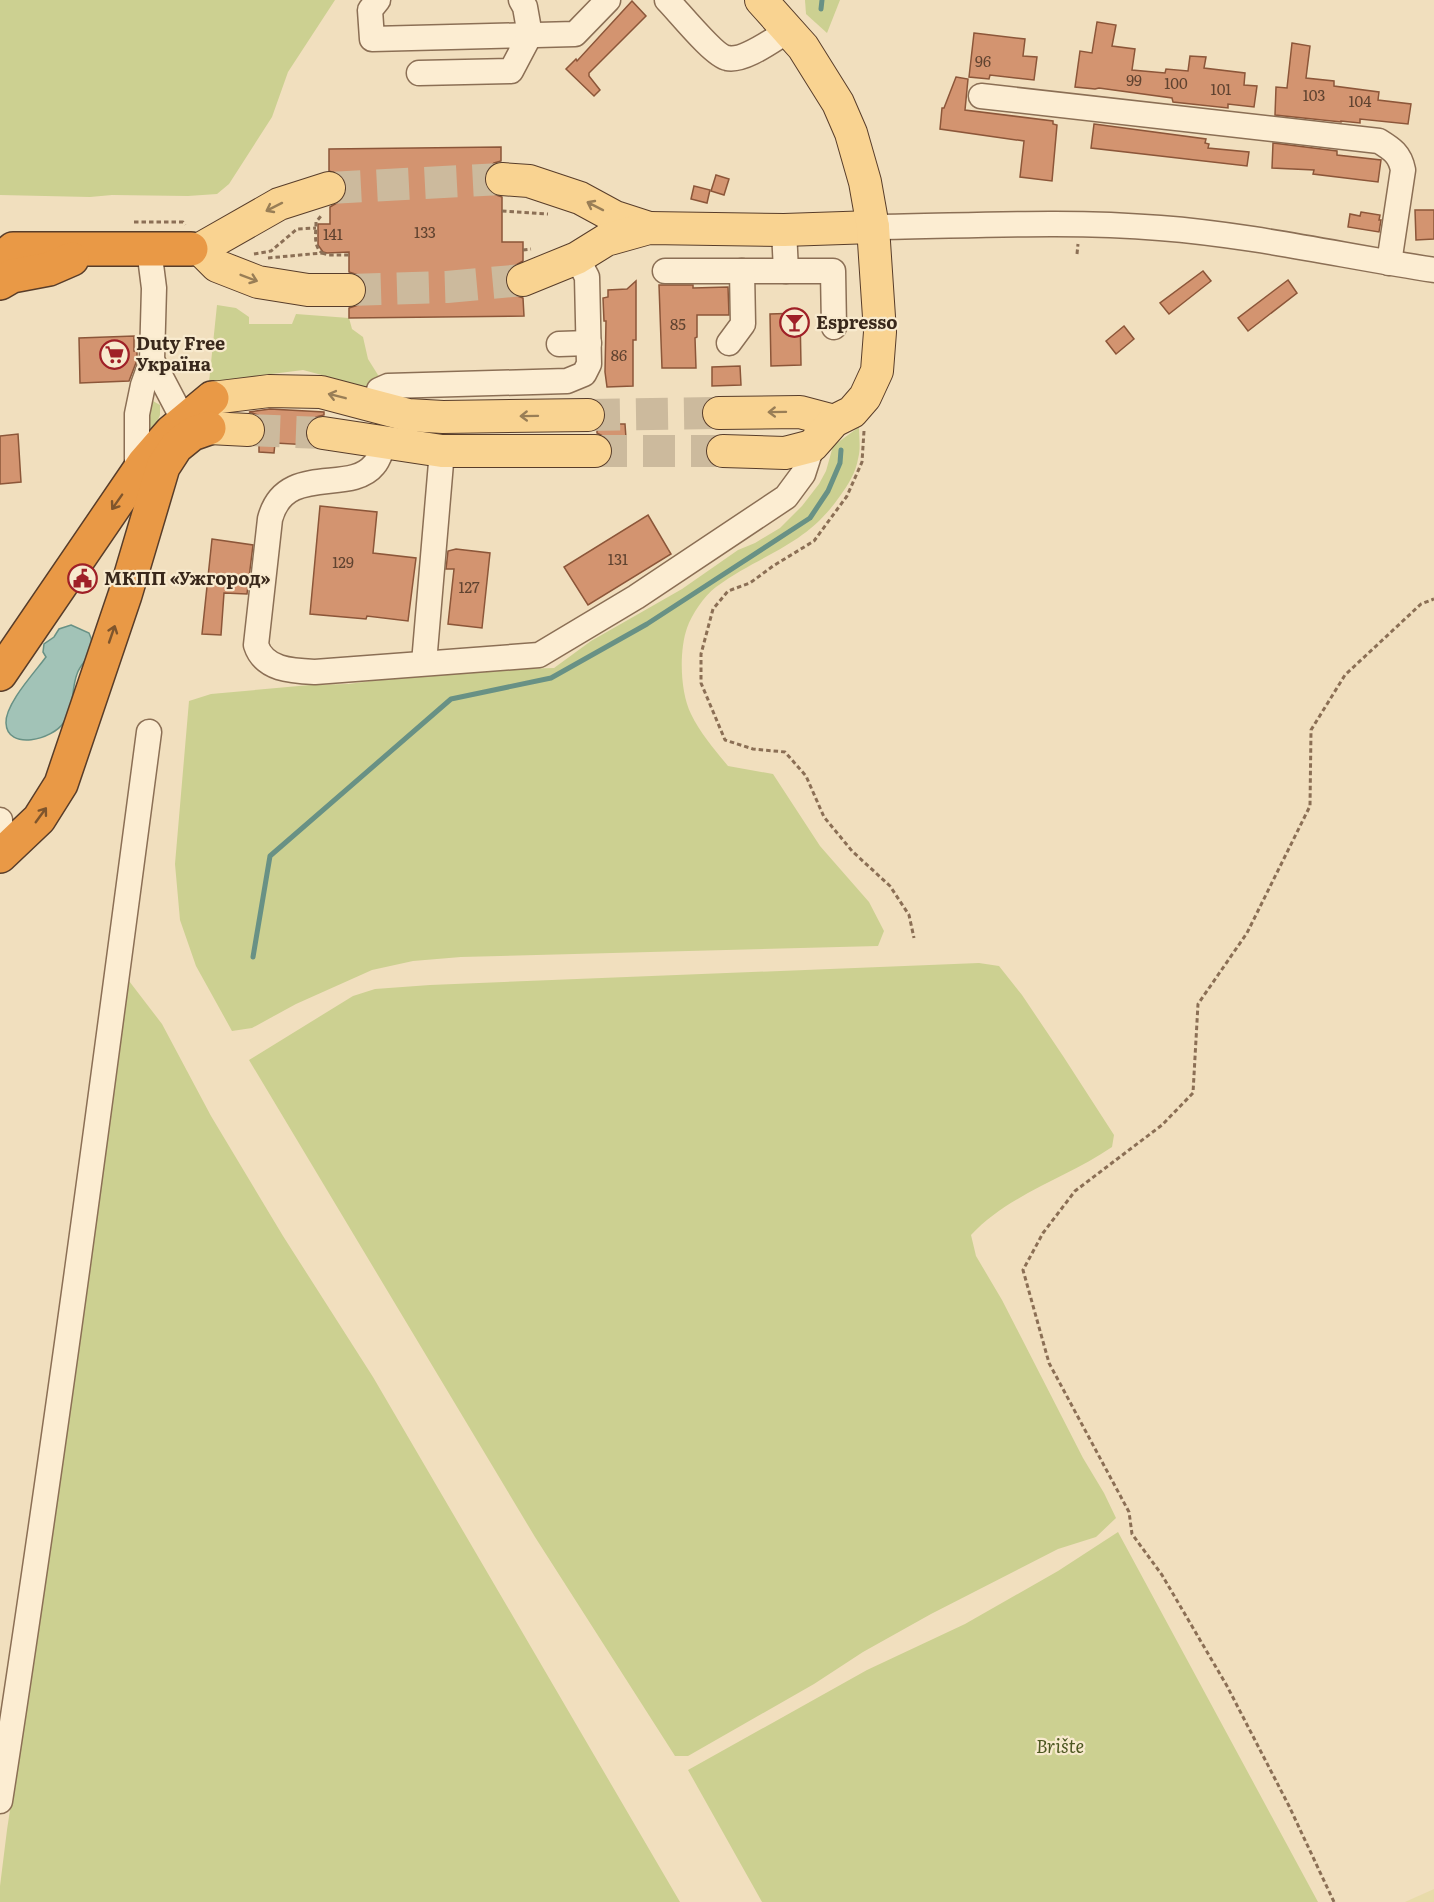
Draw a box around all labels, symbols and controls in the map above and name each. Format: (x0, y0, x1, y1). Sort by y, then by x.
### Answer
house number: 96 (975, 49, 991, 72)
house number: 99 (1126, 68, 1142, 91)
house number: 100 (1164, 71, 1188, 94)
house number: 101 (1211, 77, 1231, 100)
house number: 103 (1303, 83, 1325, 106)
house number: 104 (1348, 89, 1372, 112)
one-way arrow (587, 200, 604, 212)
one-way arrow (266, 202, 284, 213)
house number: 133 (414, 220, 436, 243)
house number: 141 (323, 222, 343, 245)
one-way arrow (239, 274, 258, 285)
bar icon: Espresso (779, 307, 811, 339)
place label: Espresso (816, 308, 897, 335)
house number: 85 (670, 312, 686, 335)
place label: Duty Free Україна (136, 329, 225, 377)
supermarket icon: Duty Free Україна (99, 338, 131, 370)
house number: 86 (611, 343, 627, 366)
one-way arrow (327, 389, 346, 401)
one-way arrow (768, 406, 788, 418)
one-way arrow (520, 410, 540, 422)
one-way arrow (111, 494, 123, 510)
house number: 131 (608, 547, 628, 570)
house number: 129 (332, 550, 354, 573)
public building icon: МКПП «Ужгород» (67, 563, 99, 595)
place label: МКПП «Ужгород» (104, 564, 271, 591)
house number: 127 (458, 575, 480, 598)
one-way arrow (107, 625, 118, 644)
one-way arrow (34, 807, 47, 823)
park label: Brište (1036, 1732, 1084, 1759)

